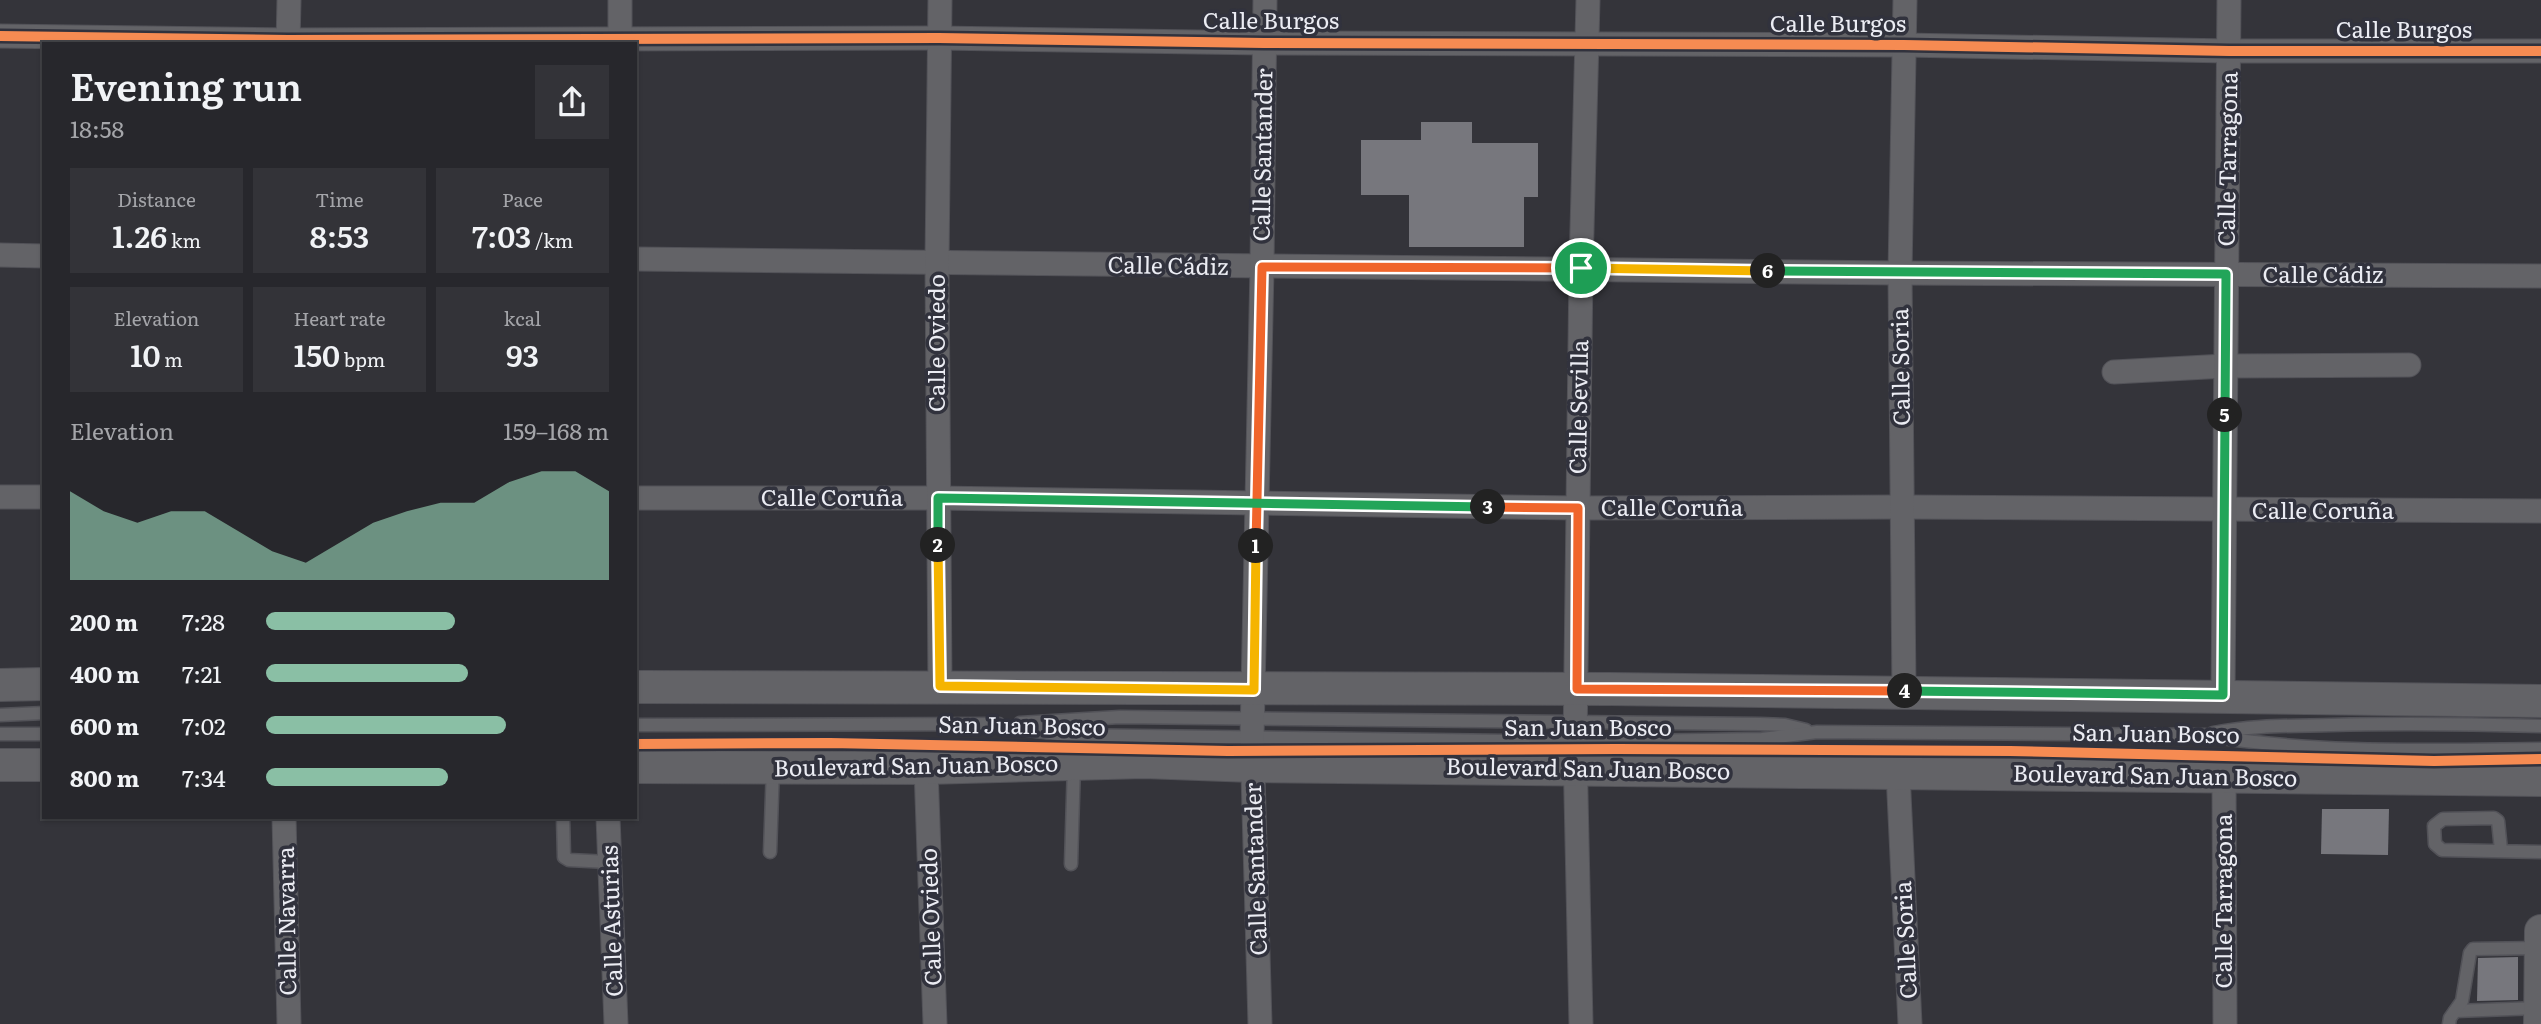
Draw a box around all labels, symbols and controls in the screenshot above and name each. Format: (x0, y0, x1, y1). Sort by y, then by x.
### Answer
street label: Calle Burgos (1203, 2, 1339, 36)
street label: Calle Burgos (1770, 5, 1906, 39)
street label: Calle Burgos (2336, 11, 2472, 45)
text: Evening run (70, 56, 302, 113)
button: share (535, 65, 609, 139)
street label: Calle Santander (1242, 68, 1280, 242)
street label: Calle Tarragona (2207, 71, 2245, 247)
text: 18:58 (70, 111, 124, 145)
text: Distance (117, 185, 196, 213)
text: Time (315, 185, 364, 213)
text: Pace (502, 185, 543, 213)
text: 1.26 (112, 213, 167, 257)
text: 8:53 (310, 213, 369, 257)
text: 7:03 (472, 213, 531, 257)
text: km (167, 226, 201, 254)
text: /km (531, 226, 573, 254)
pin (1551, 238, 1611, 298)
street label: Calle Cádiz (1107, 246, 1229, 282)
icon: arrive (1562, 249, 1600, 287)
pin: 6 (1750, 254, 1786, 288)
text: 6 (1762, 256, 1773, 284)
street label: Calle Cádiz (2263, 256, 2383, 290)
street label: Calle Oviedo (918, 274, 952, 412)
text: Elevation (114, 304, 199, 332)
text: Heart rate (293, 304, 386, 332)
text: kcal (504, 304, 541, 332)
street label: Calle Soria (1881, 307, 1917, 426)
text: 10 (130, 332, 161, 376)
text: 150 (294, 332, 340, 376)
text: 93 (506, 332, 539, 376)
street label: Calle Sevilla (1559, 339, 1595, 474)
text: m (161, 345, 183, 373)
text: bpm (340, 345, 385, 373)
pin: 5 (2208, 398, 2242, 432)
text: 5 (2219, 400, 2230, 428)
text: Elevation (70, 413, 174, 447)
text: 159–168 m (503, 413, 609, 447)
street label: Calle Coruña (761, 479, 904, 513)
street label: Calle Coruña (1601, 489, 1744, 523)
pin: 3 (1470, 490, 1506, 524)
text: 3 (1482, 492, 1493, 520)
street label: Calle Coruña (2252, 492, 2395, 526)
pin: 2 (920, 528, 956, 562)
pin: 1 (1238, 528, 1274, 564)
text: 2 (932, 530, 943, 558)
text: 1 (1252, 531, 1259, 559)
text: 200 m (70, 604, 138, 638)
text: 7:28 (182, 604, 225, 638)
text: 400 m (70, 656, 140, 690)
text: 7:21 (182, 656, 222, 690)
pin: 4 (1888, 674, 1923, 708)
text: 4 (1899, 676, 1910, 704)
street label: San Juan Bosco (938, 706, 1106, 742)
text: 600 m (70, 708, 139, 742)
text: 7:02 (182, 708, 226, 742)
street label: San Juan Bosco (1504, 709, 1672, 743)
street label: San Juan Bosco (2072, 714, 2240, 750)
street label: Boulevard San Juan Bosco (773, 745, 1059, 783)
street label: Boulevard San Juan Bosco (1445, 748, 1731, 786)
street label: Boulevard San Juan Bosco (2012, 755, 2298, 793)
text: 800 m (70, 760, 139, 794)
text: 7:34 (182, 760, 226, 794)
street label: Calle Santander (1234, 782, 1274, 956)
street label: Calle Tarragona (2205, 813, 2239, 988)
street label: Calle Asturias (590, 845, 630, 998)
street label: Calle Navarra (267, 846, 303, 996)
street label: Calle Oviedo (910, 848, 948, 986)
street label: Calle Soria (1884, 880, 1924, 1000)

